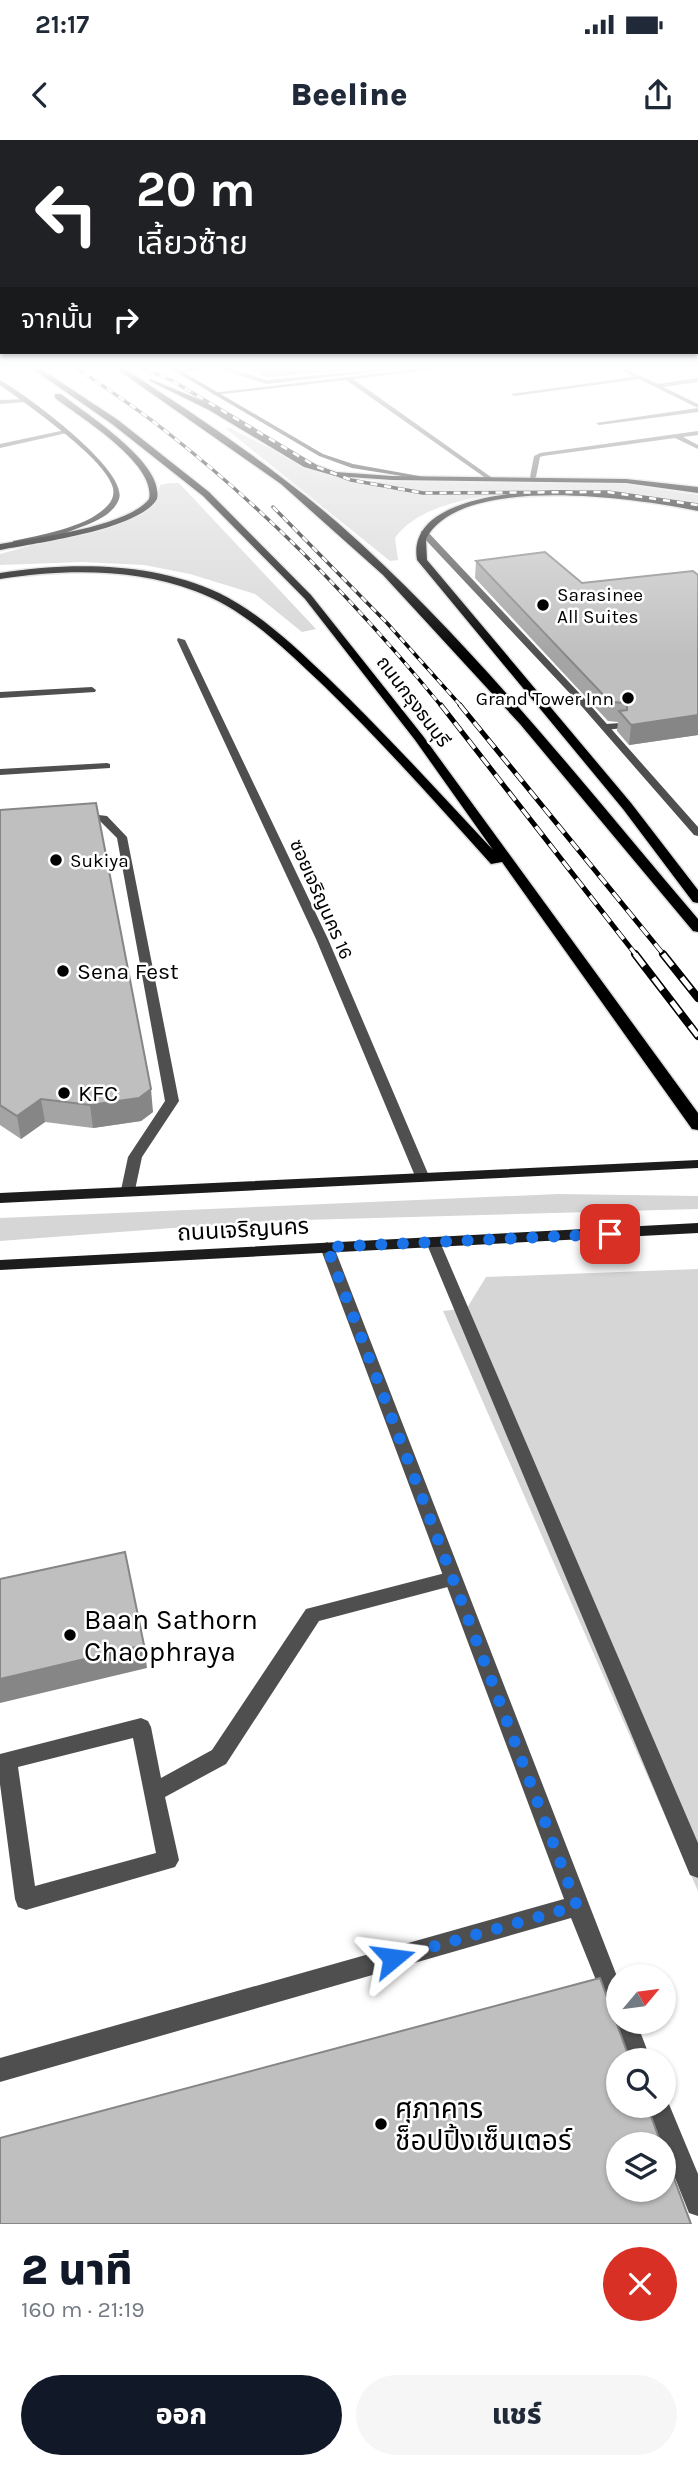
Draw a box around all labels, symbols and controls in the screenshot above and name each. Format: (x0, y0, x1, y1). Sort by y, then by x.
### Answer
text: 21:17 (35, 9, 89, 40)
icon: back (21, 76, 59, 114)
text: Beeline (291, 76, 407, 113)
icon: share (639, 76, 677, 114)
text: 20 m (136, 161, 256, 218)
icon: left (21, 168, 112, 259)
text: เลี้ยวซ้าย (136, 225, 248, 262)
icon: right (107, 301, 145, 339)
text: จากนั้น (21, 304, 93, 335)
place label: Sarasinee All Suites (557, 584, 643, 628)
marker: Sarasinee All Suites (535, 597, 551, 613)
street label: ถนนกรุงธนบุรี (372, 652, 455, 751)
place label: Grand Tower Inn (476, 688, 614, 710)
marker: Grand Tower Inn (620, 690, 636, 706)
street label: ซอยเจริญนคร 16 (285, 836, 357, 963)
place label: Sukiya (70, 850, 129, 872)
marker: Sukiya (48, 852, 64, 868)
place label: Sena Fest (77, 958, 179, 985)
marker: Sena Fest (55, 963, 71, 979)
place label: KFC (78, 1080, 118, 1107)
marker: KFC (56, 1085, 72, 1101)
pin (580, 1204, 640, 1264)
street label: ถนนเจริญนคร (176, 1213, 310, 1246)
icon: arrive (591, 1215, 629, 1253)
place label: Baan Sathorn Chaophraya (84, 1603, 258, 1668)
marker: Baan Sathorn Chaophraya (62, 1627, 78, 1643)
position arrow (356, 1921, 430, 1995)
north arrow (606, 1964, 676, 2034)
map controls (606, 1964, 676, 2202)
button: search (606, 2048, 676, 2118)
place label: ศุภาคาร ช็อปปิ้งเซ็นเตอร์ (395, 2092, 573, 2157)
marker: ศุภาคาร ช็อปปิ้งเซ็นเตอร์ (373, 2116, 389, 2132)
button: layers (606, 2132, 676, 2202)
text: 2 นาที (21, 2245, 133, 2295)
button: close (603, 2247, 677, 2321)
text: 160 m · 21:19 (21, 2296, 145, 2323)
button: ออก (21, 2375, 342, 2455)
button: แชร์ (356, 2375, 677, 2455)

